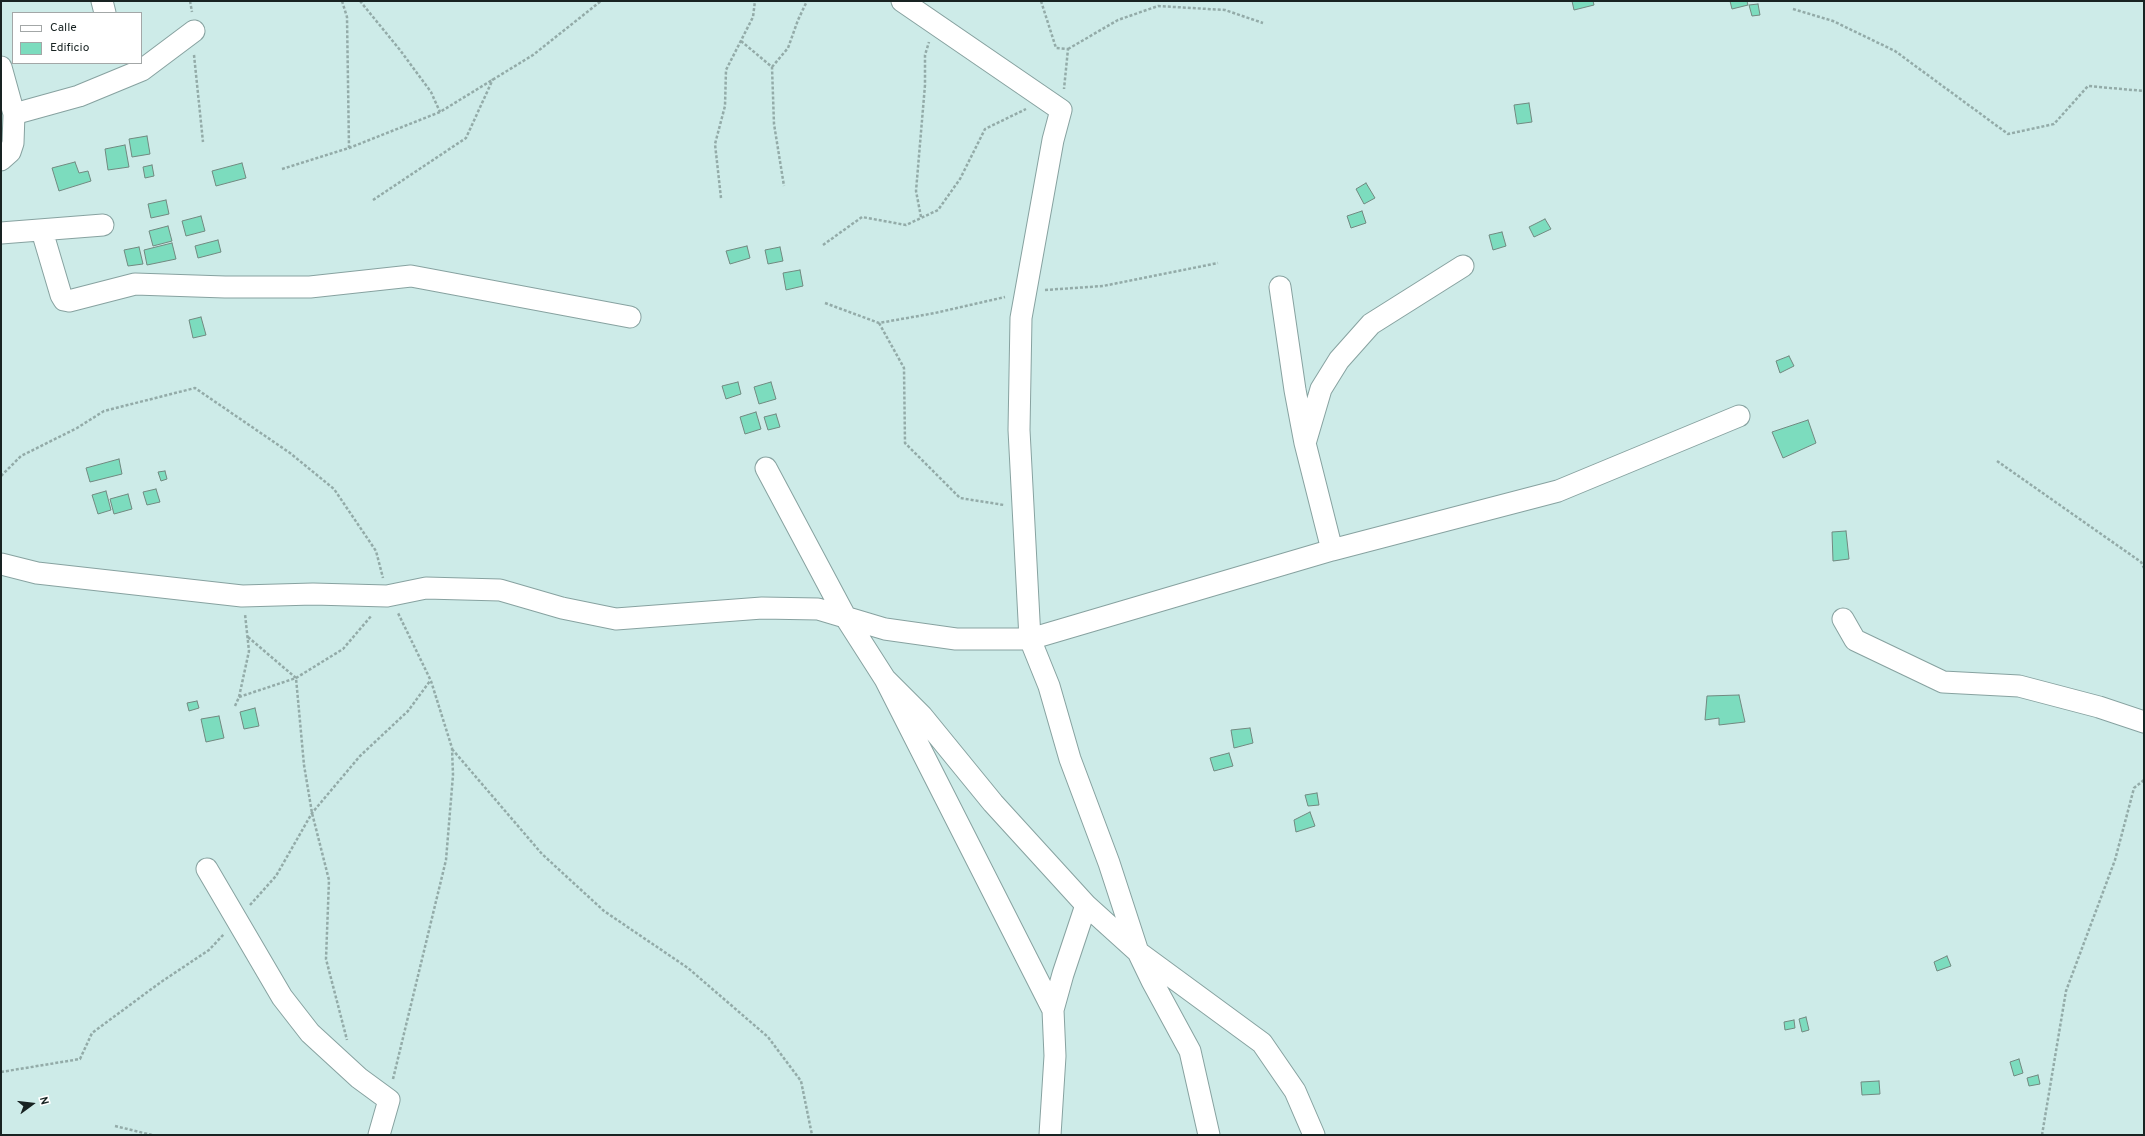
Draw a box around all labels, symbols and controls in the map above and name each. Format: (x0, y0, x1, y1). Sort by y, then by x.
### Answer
legend (12, 12, 142, 64)
text: Calle (50, 20, 77, 36)
text: Edificio (50, 40, 89, 56)
north arrow (12, 1084, 52, 1124)
text: N (36, 1095, 51, 1107)

